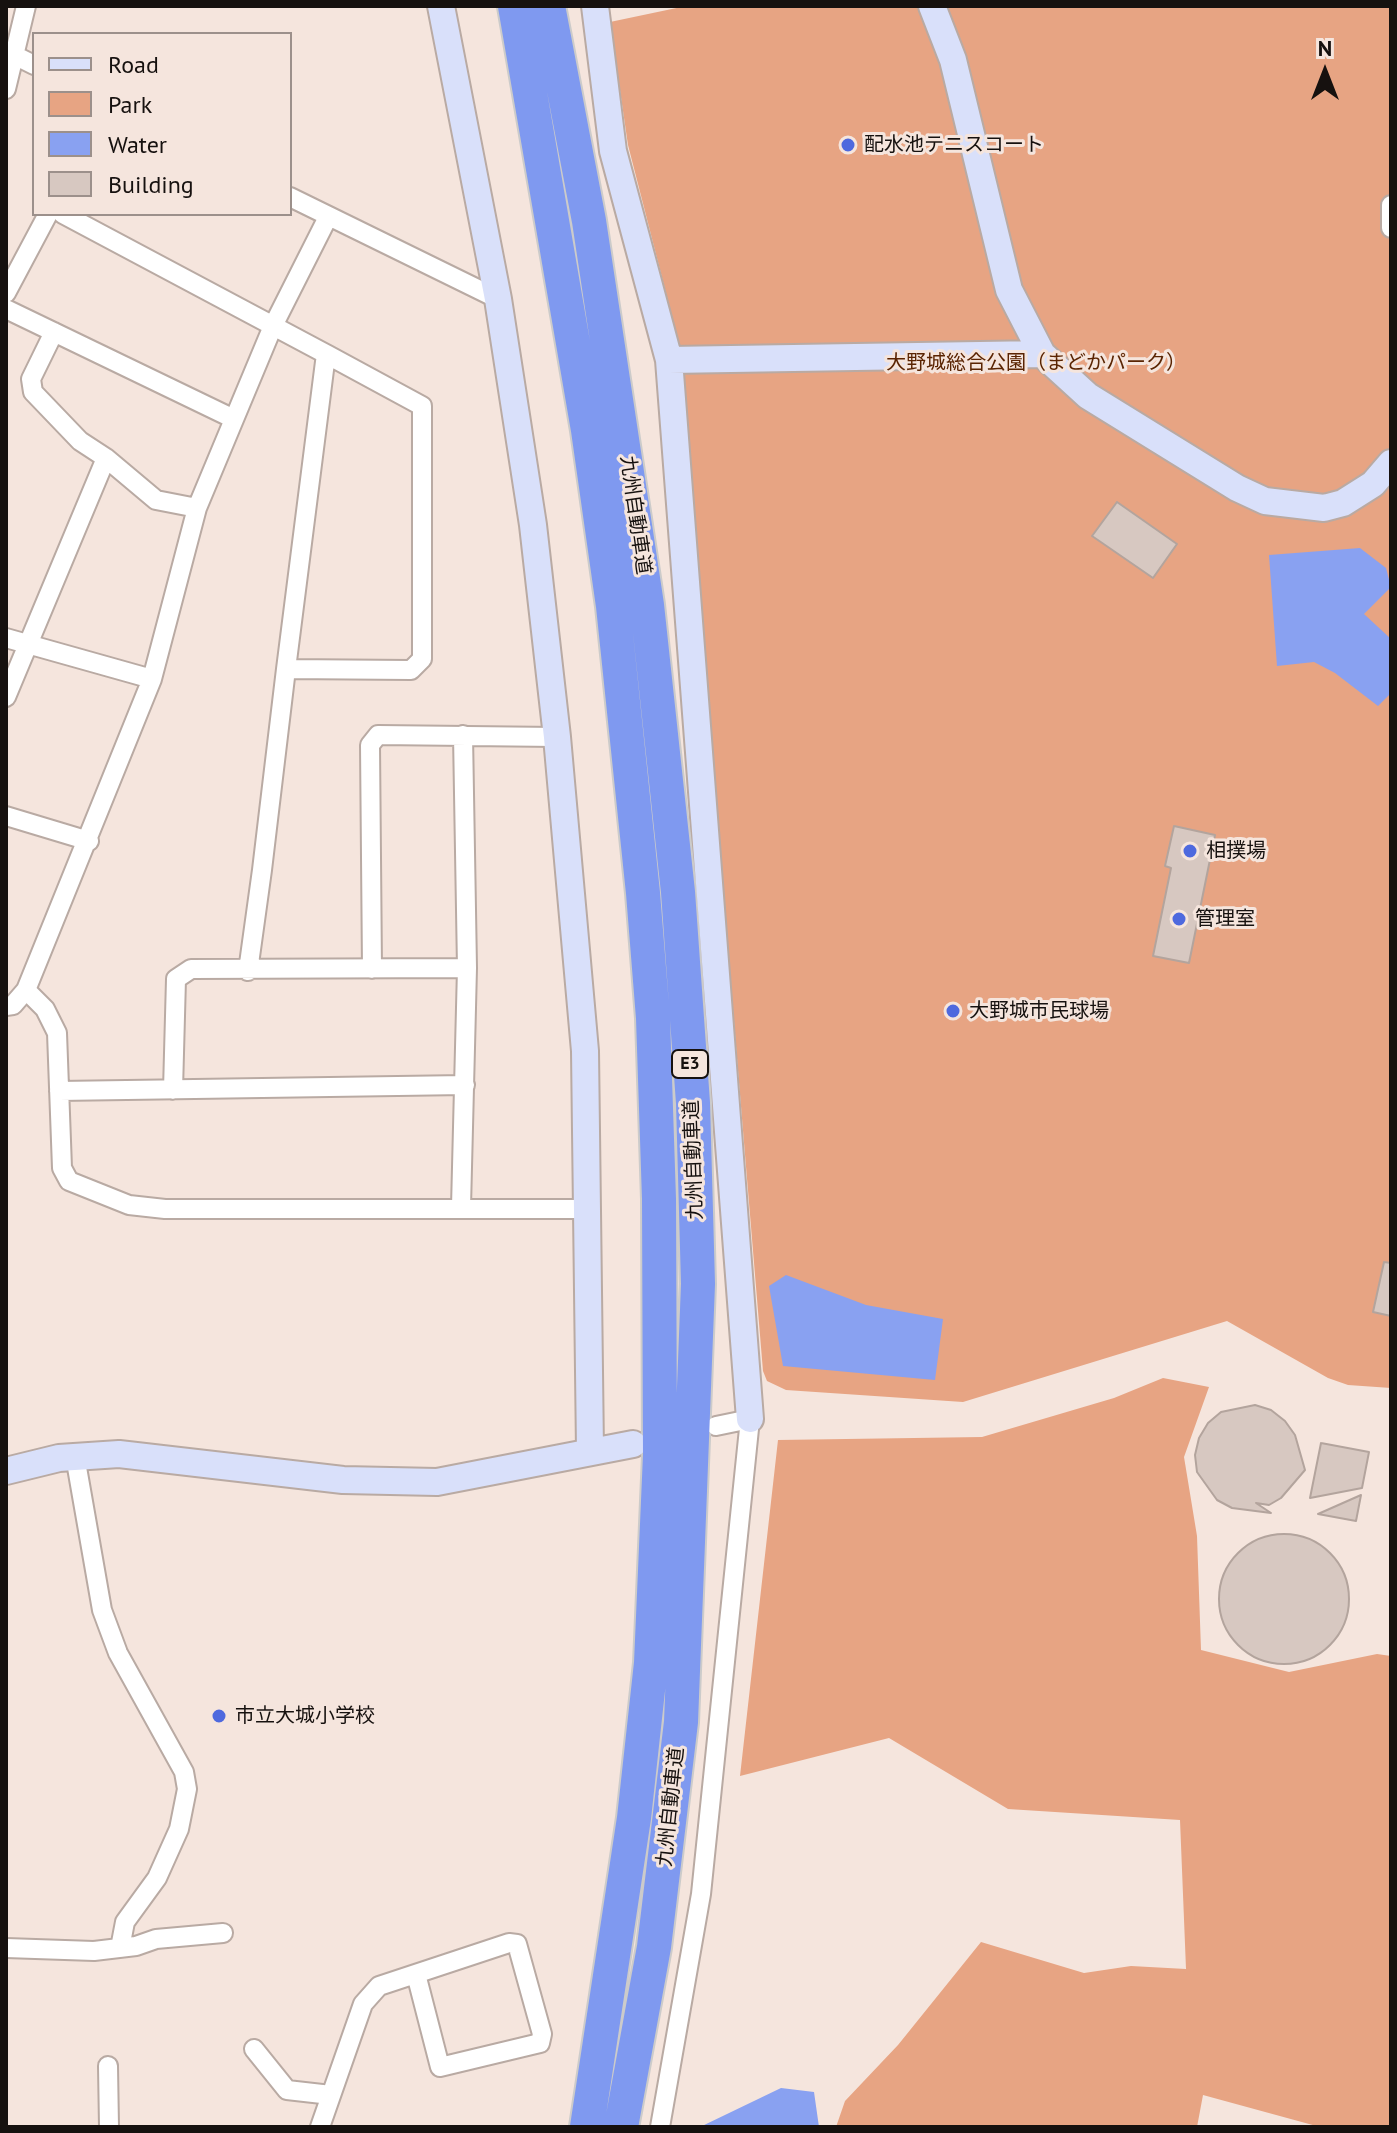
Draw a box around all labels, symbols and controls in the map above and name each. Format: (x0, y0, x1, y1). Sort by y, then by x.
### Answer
legend (32, 32, 292, 216)
north arrow (1285, 32, 1365, 112)
text: N (1318, 34, 1332, 62)
text: Road (108, 49, 159, 80)
text: Park (108, 89, 152, 120)
text: Water (108, 129, 167, 160)
place label: 配水池テニスコート (864, 133, 1044, 157)
marker: 配水池テニスコート (839, 136, 857, 154)
text: Building (108, 169, 194, 200)
park label: 大野城総合公園（まどかパーク） (886, 351, 1186, 375)
street label: 九州自動車道 (615, 454, 655, 576)
place label: 相撲場 (1206, 839, 1266, 863)
marker: 相撲場 (1181, 842, 1199, 860)
place label: 管理室 (1195, 907, 1255, 931)
marker: 管理室 (1170, 910, 1188, 928)
place label: 大野城市民球場 (969, 999, 1109, 1023)
marker: 大野城市民球場 (944, 1002, 962, 1020)
road number: E3 (672, 1050, 708, 1078)
street label: 九州自動車道 (680, 1100, 708, 1220)
place label: 市立大城小学校 (235, 1704, 375, 1728)
marker: 市立大城小学校 (210, 1707, 228, 1725)
street label: 九州自動車道 (653, 1746, 689, 1868)

